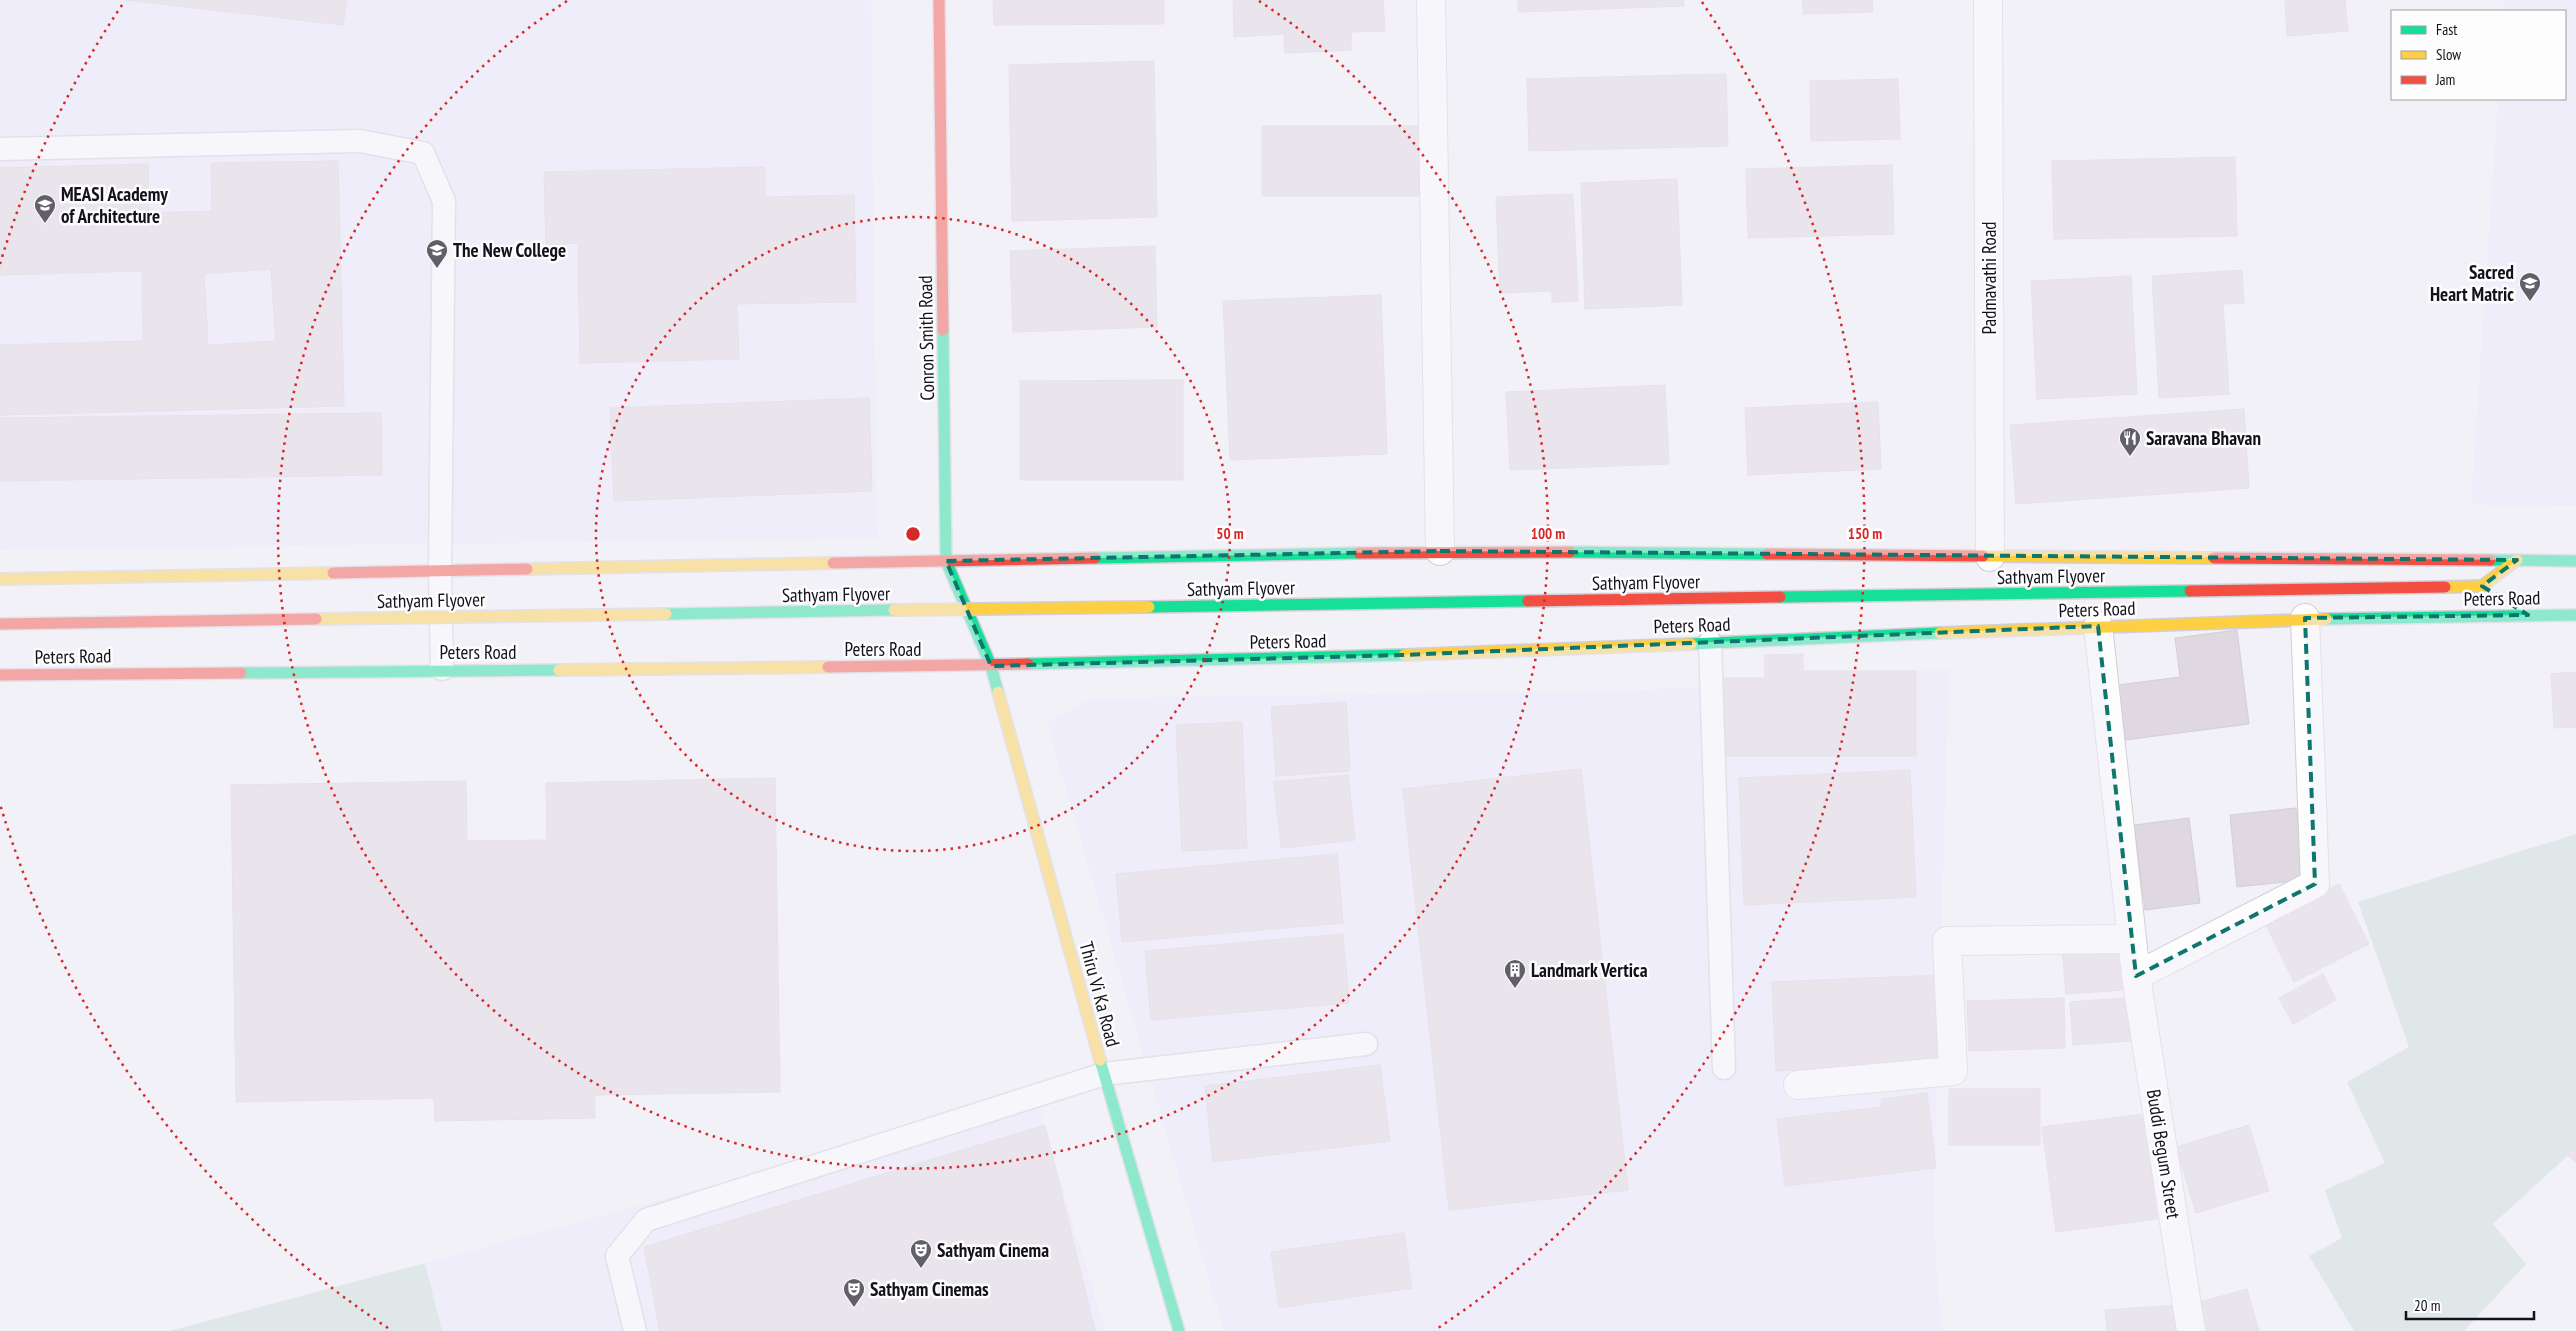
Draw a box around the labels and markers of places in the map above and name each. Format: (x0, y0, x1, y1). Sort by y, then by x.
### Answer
place label: MEASI Academy of Architecture (61, 182, 168, 228)
school or university icon: MEASI Academy of Architecture (33, 193, 57, 224)
school or university icon: The New College (425, 238, 449, 269)
place label: The New College (453, 238, 566, 262)
place label: Sacred Heart Matric (2430, 260, 2514, 306)
school or university icon: Sacred Heart Matric (2518, 271, 2542, 302)
restaurant icon: Saravana Bhavan (2118, 426, 2142, 457)
place label: Saravana Bhavan (2146, 426, 2261, 450)
centre of rings (904, 525, 922, 543)
building icon: Landmark Vertica (1503, 958, 1527, 989)
place label: Landmark Vertica (1531, 958, 1648, 982)
theatre icon: Sathyam Cinema (909, 1238, 933, 1269)
place label: Sathyam Cinema (937, 1238, 1049, 1262)
theatre icon: Sathyam Cinemas (842, 1277, 866, 1308)
place label: Sathyam Cinemas (870, 1277, 989, 1301)

